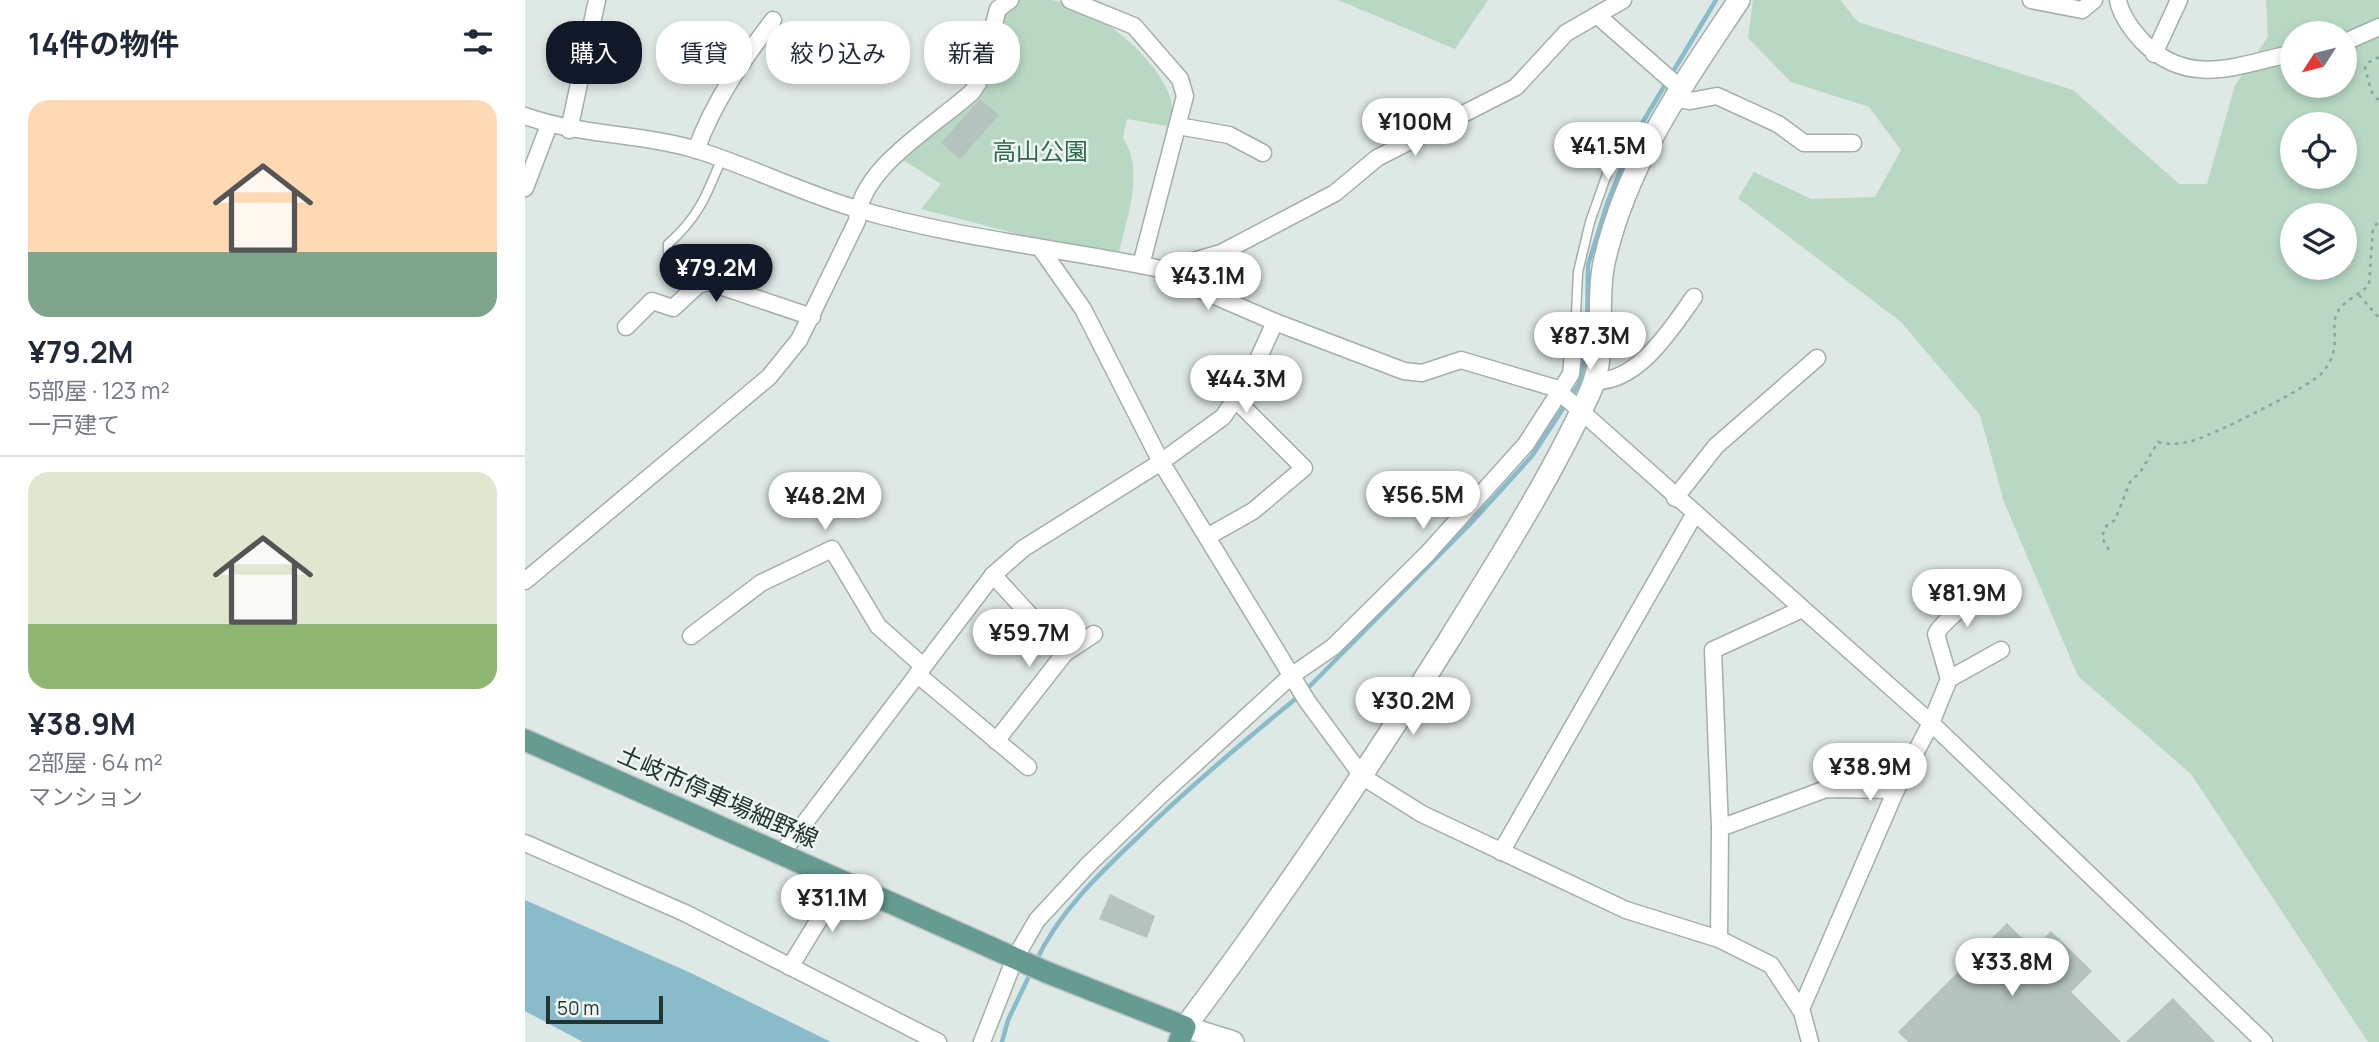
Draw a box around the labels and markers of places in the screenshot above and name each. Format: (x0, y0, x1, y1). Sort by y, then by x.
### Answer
pin: ¥100M (1366, 99, 1464, 158)
pin: ¥41.5M (1551, 122, 1665, 182)
pin: ¥79.2M (659, 244, 773, 304)
pin: ¥43.1M (1151, 252, 1265, 312)
pin: ¥87.3M (1533, 312, 1647, 372)
pin: ¥44.3M (1189, 356, 1303, 415)
pin: ¥48.2M (768, 472, 882, 532)
pin: ¥56.5M (1366, 472, 1480, 531)
pin: ¥81.9M (1910, 570, 2024, 629)
pin: ¥59.7M (972, 610, 1086, 669)
pin: ¥30.2M (1356, 678, 1470, 737)
pin: ¥38.9M (1813, 744, 1927, 803)
pin: ¥31.1M (775, 874, 889, 934)
pin: ¥33.8M (1955, 939, 2069, 998)

